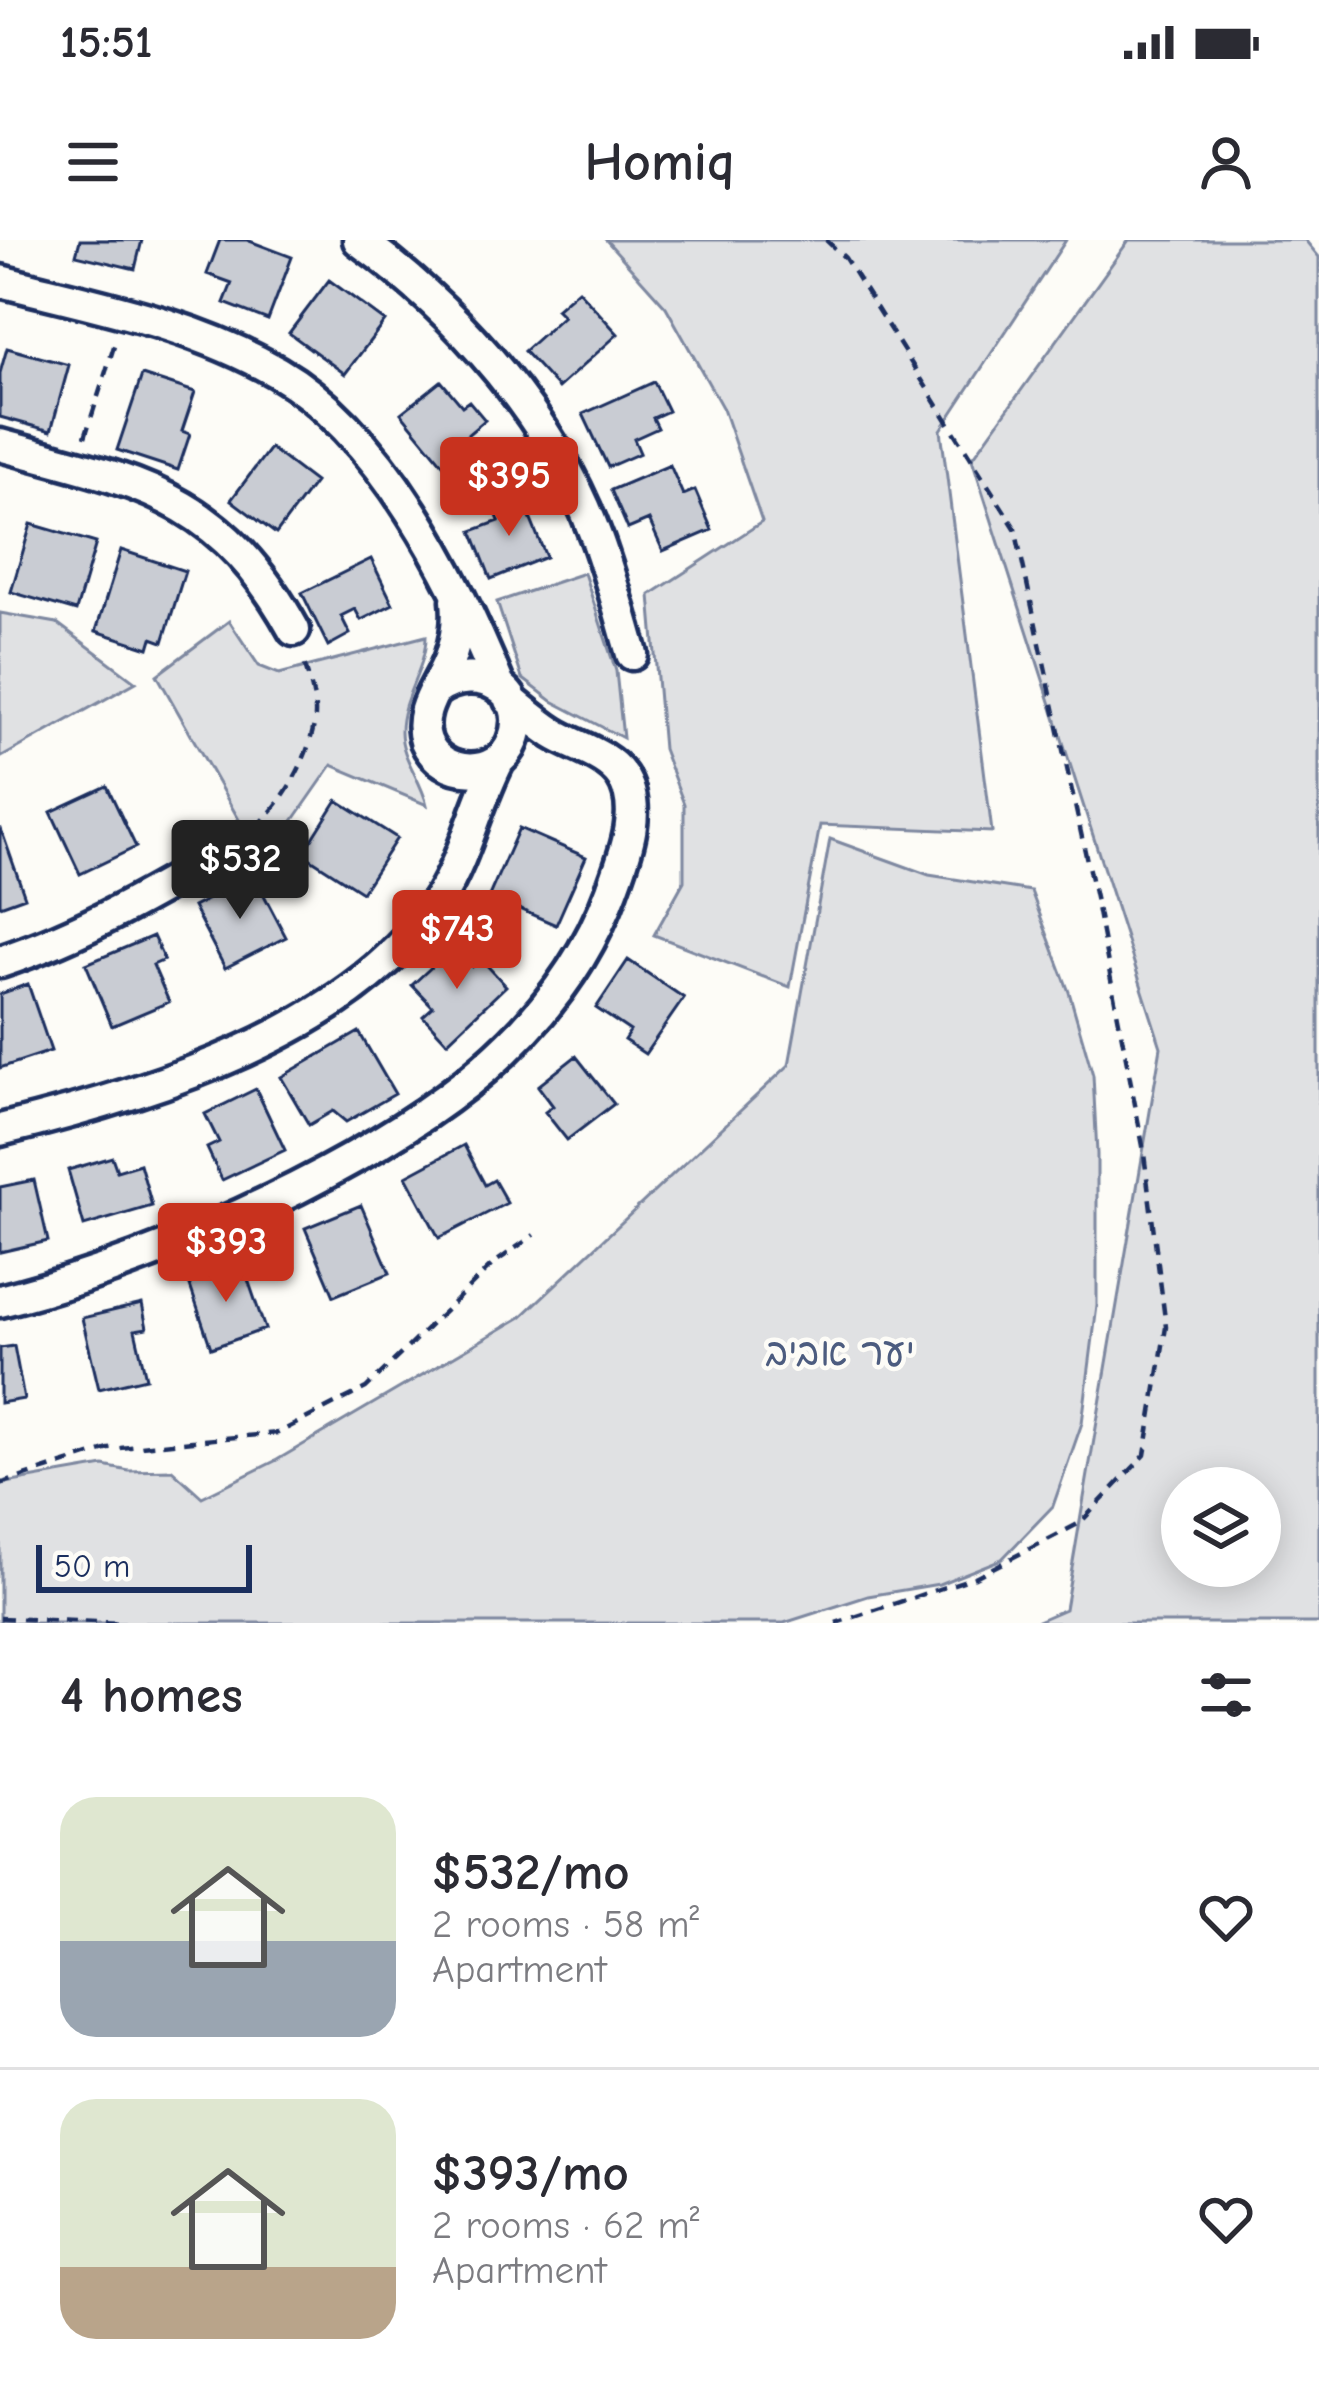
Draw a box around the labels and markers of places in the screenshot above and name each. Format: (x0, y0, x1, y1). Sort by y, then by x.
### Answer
pin: $395 (438, 437, 580, 539)
pin: $532 (169, 820, 311, 922)
pin: $743 (386, 890, 528, 992)
pin: $393 (155, 1203, 297, 1305)

